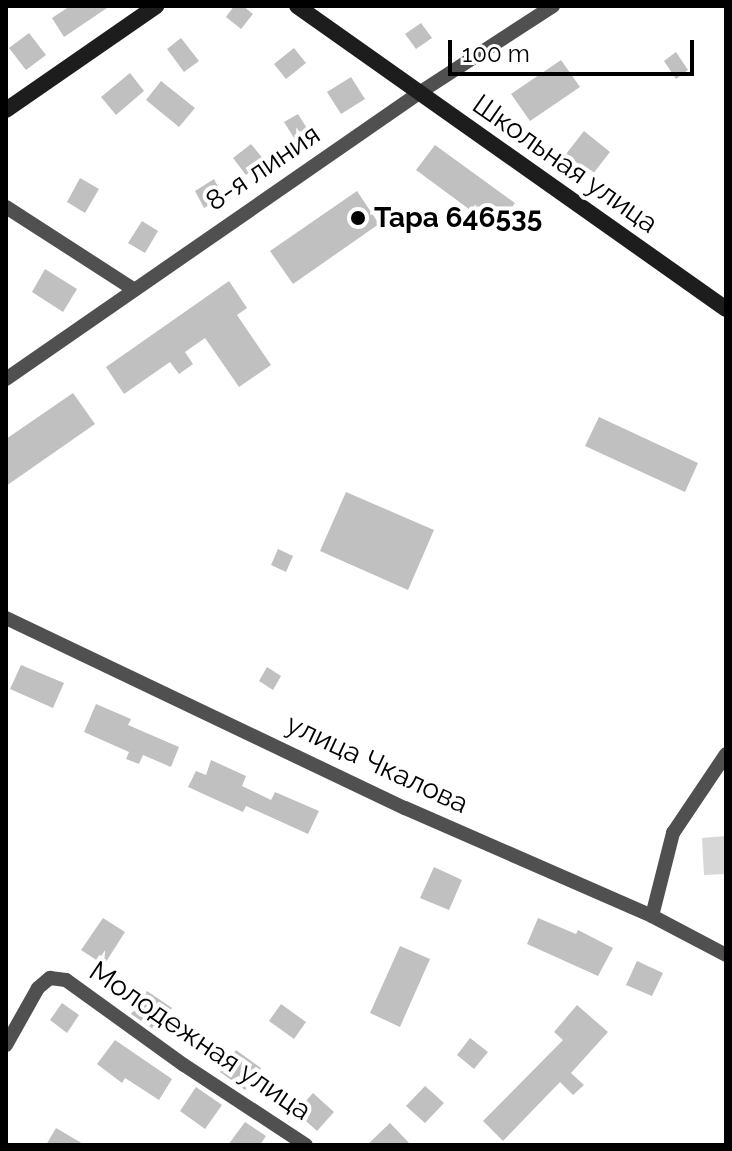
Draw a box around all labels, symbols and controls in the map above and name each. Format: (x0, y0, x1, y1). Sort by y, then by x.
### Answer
scale bar (452, 24, 698, 74)
text: 100 m (462, 39, 530, 68)
street label: Школьная улица (466, 87, 664, 241)
street label: 8-я линия (200, 118, 326, 218)
place label: Тара 646535 (374, 201, 542, 235)
marker: Тара 646535 (349, 209, 367, 227)
street label: улица Чкалова (281, 707, 473, 821)
street label: Молодежная улица (83, 954, 317, 1128)

